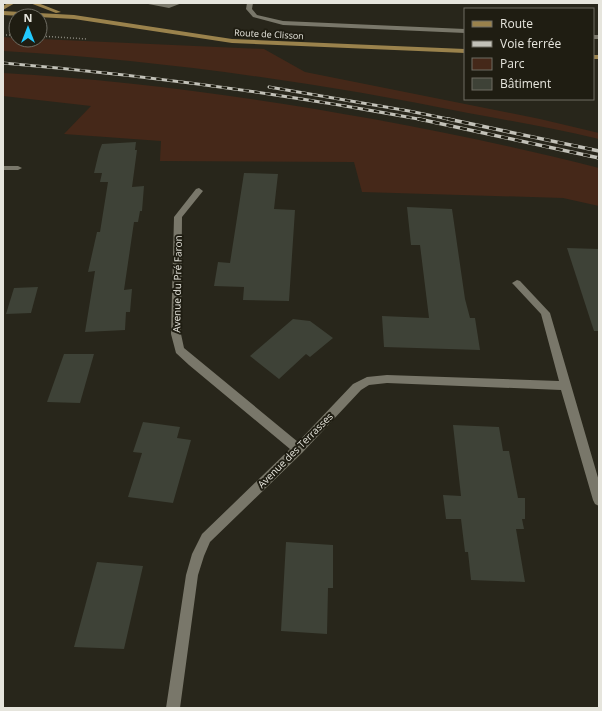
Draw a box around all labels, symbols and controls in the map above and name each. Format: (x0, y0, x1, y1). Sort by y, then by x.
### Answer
north arrow (8, 8, 48, 48)
legend (464, 8, 594, 100)
text: N (24, 10, 32, 25)
text: Route (500, 15, 533, 32)
street label: Route de Clisson (234, 26, 304, 42)
text: Voie ferrée (500, 35, 562, 52)
text: Parc (500, 55, 525, 72)
text: Bâtiment (500, 75, 551, 92)
street label: Avenue du Pré Faron (169, 235, 185, 333)
street label: Avenue des Terrasses (254, 409, 336, 491)

